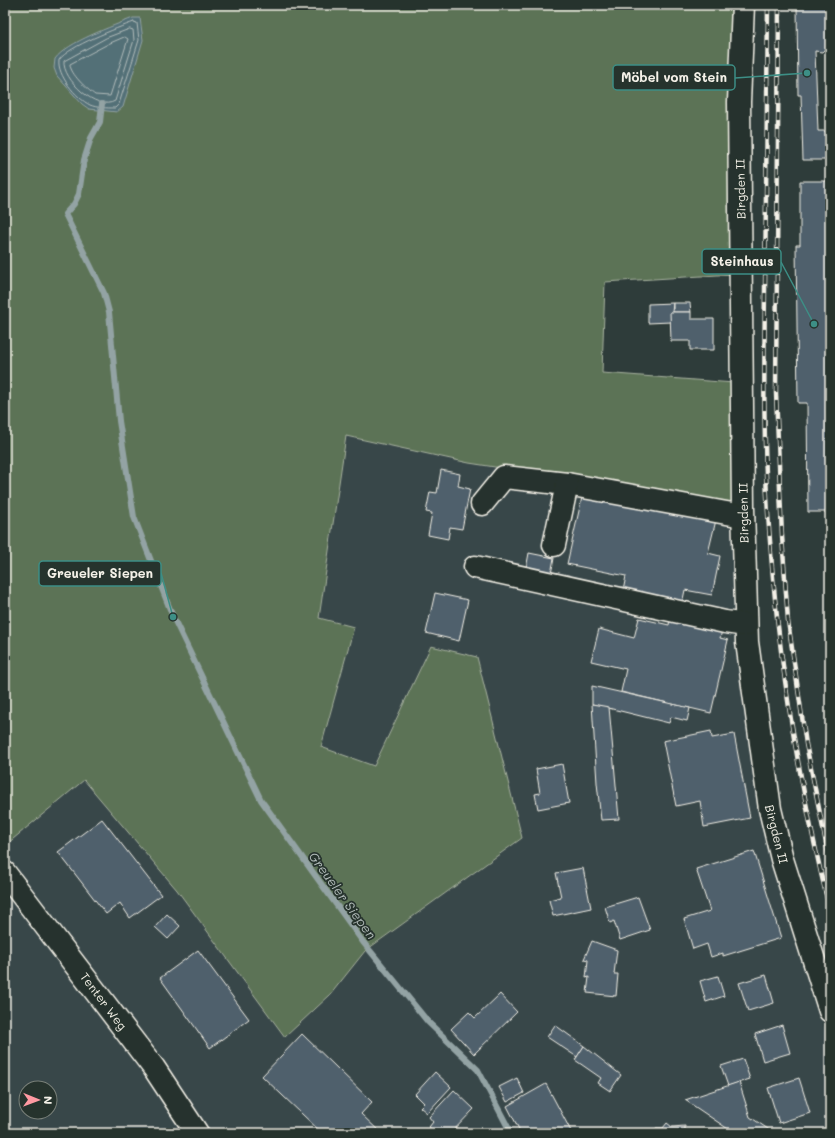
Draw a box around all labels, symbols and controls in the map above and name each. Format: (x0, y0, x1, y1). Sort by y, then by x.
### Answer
callout: Möbel vom Stein (613, 65, 735, 90)
text: Möbel vom Stein (621, 68, 727, 85)
street label: Birgden II (731, 159, 749, 219)
callout: Steinhaus (702, 249, 781, 274)
text: Steinhaus (710, 252, 774, 269)
street label: Birgden II (734, 483, 752, 543)
callout: Greueler Siepen (39, 561, 161, 586)
text: Greueler Siepen (47, 564, 153, 581)
street label: Birgden II (762, 803, 792, 865)
water label: Greueler Siepen (306, 848, 380, 942)
street label: Tenter Weg (77, 969, 131, 1033)
north arrow (18, 1080, 58, 1120)
text: N (41, 1096, 56, 1104)

